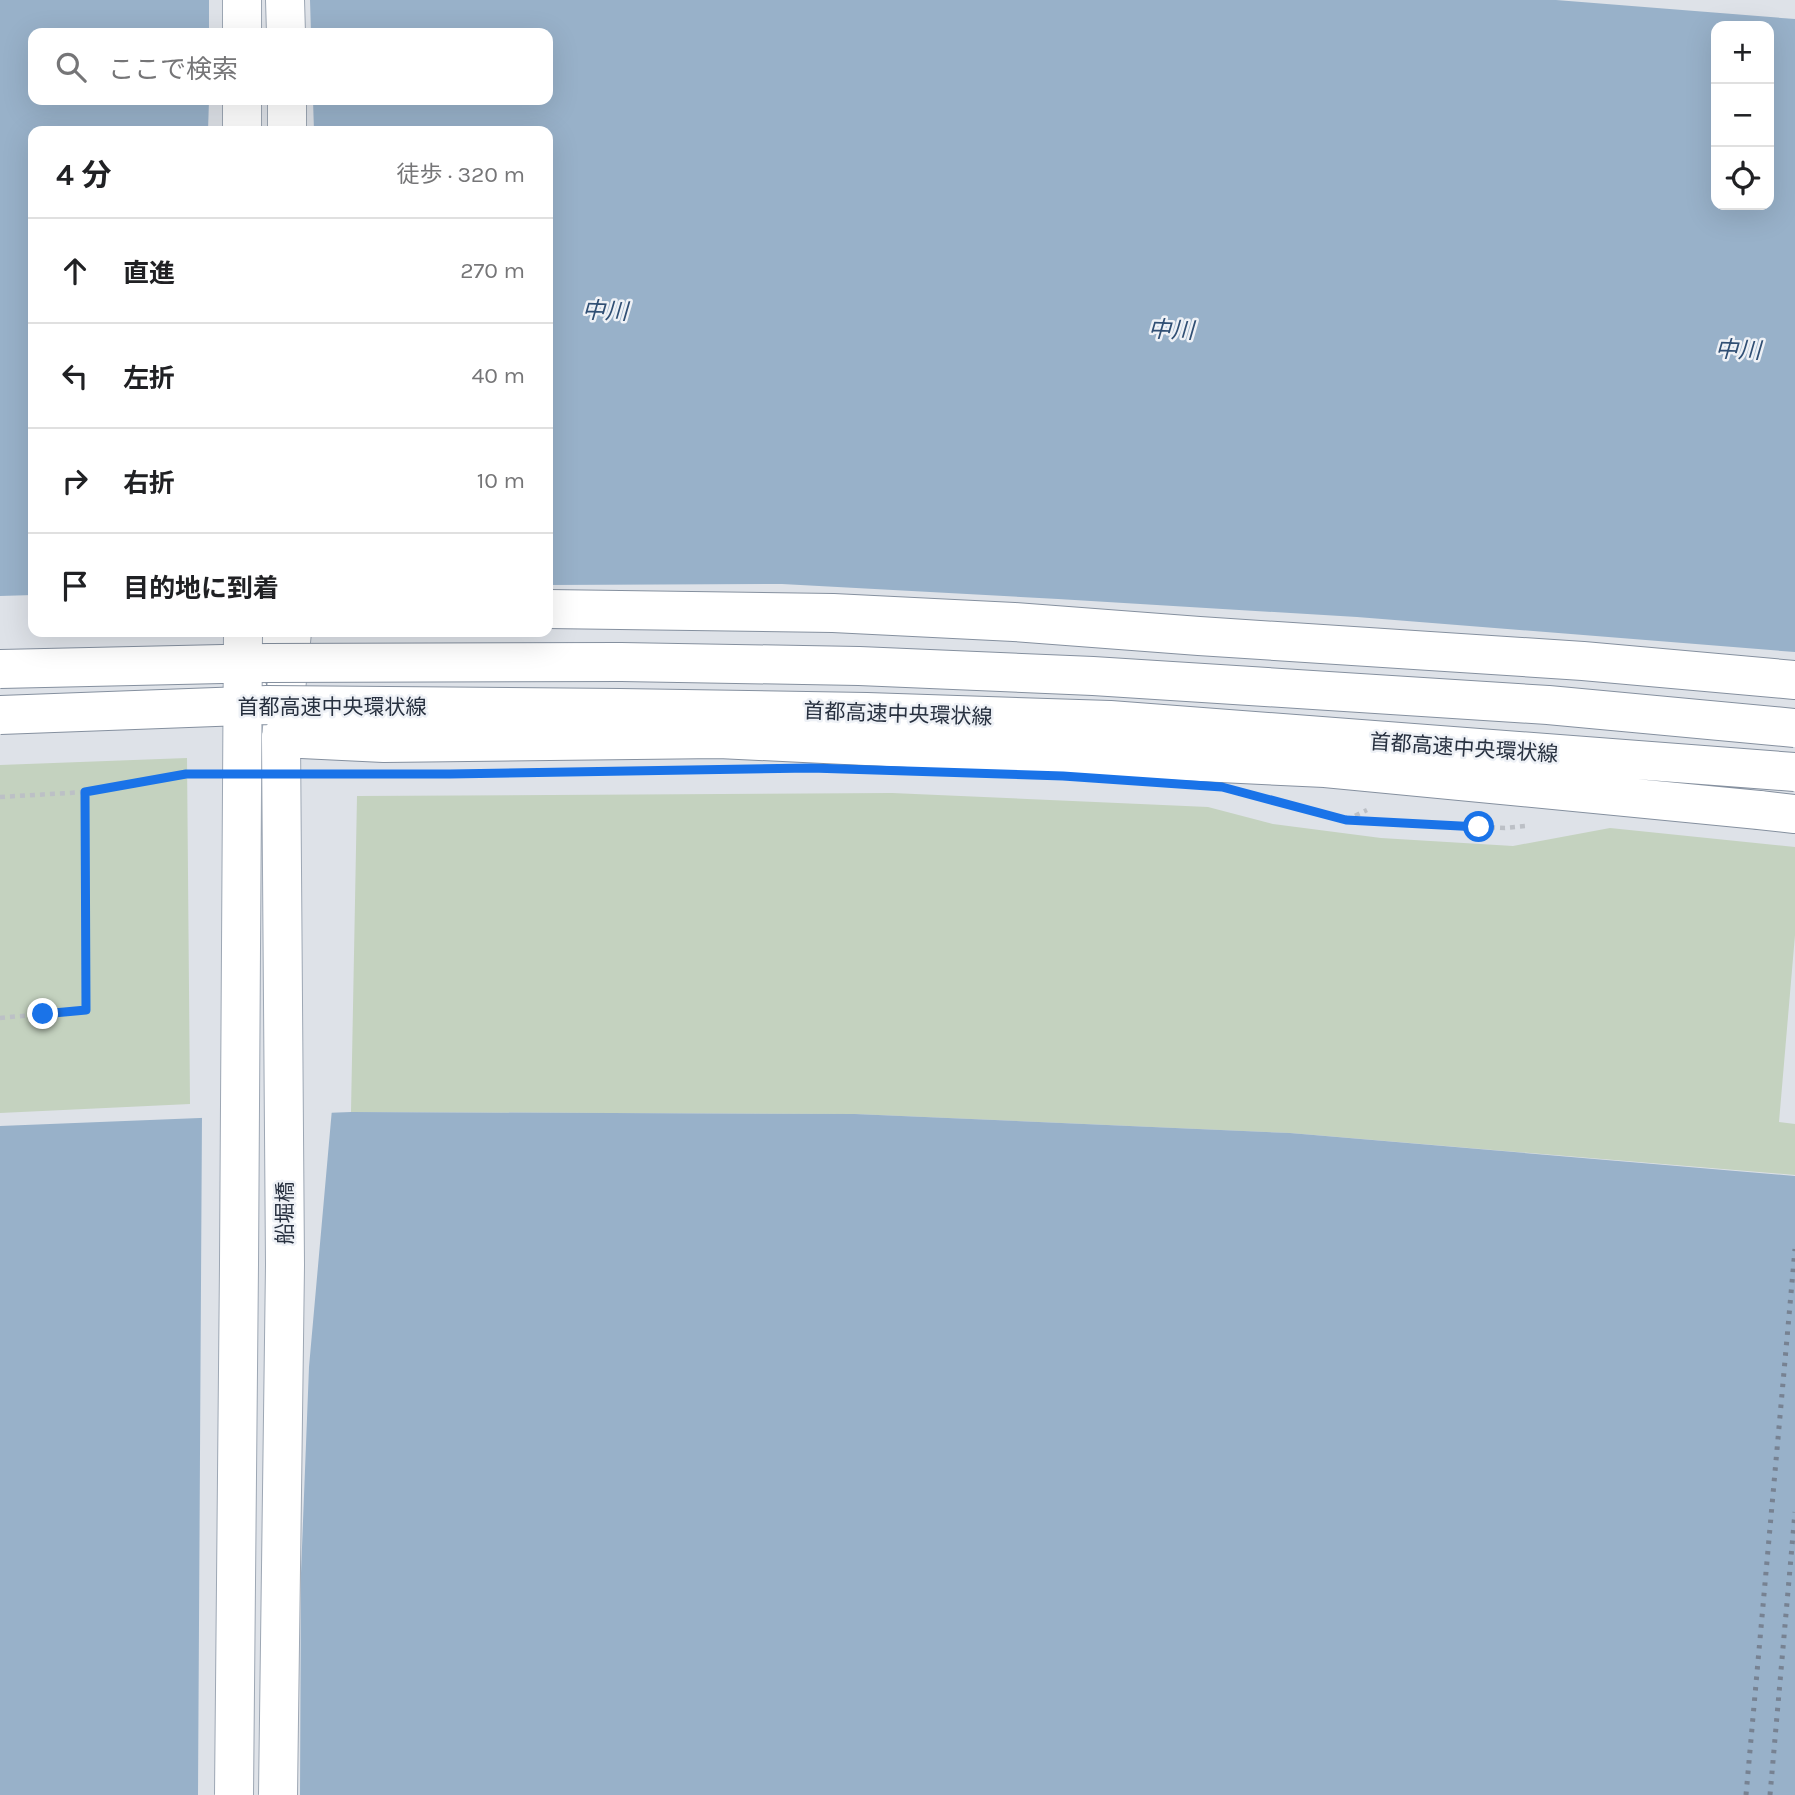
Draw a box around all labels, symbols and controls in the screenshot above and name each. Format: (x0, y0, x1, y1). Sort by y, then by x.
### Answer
map controls (1711, 21, 1774, 210)
button: + (1711, 21, 1774, 84)
search box (28, 28, 553, 105)
icon: search (52, 48, 90, 86)
text: ここで検索 (108, 54, 238, 85)
button: − (1711, 84, 1774, 147)
button: locate (1711, 147, 1774, 210)
text: 4 分 (56, 157, 111, 193)
text: 徒歩 · 320 m (396, 161, 525, 188)
icon: ahead (56, 252, 94, 290)
text: 270 m (460, 257, 525, 284)
text: 直進 (123, 258, 175, 289)
water label: 中川 (582, 297, 631, 325)
water label: 中川 (1148, 316, 1197, 344)
water label: 中川 (1715, 336, 1764, 364)
icon: left (56, 357, 94, 395)
text: 40 m (472, 362, 525, 389)
text: 左折 (123, 363, 175, 394)
icon: right (56, 462, 94, 500)
text: 10 m (477, 467, 525, 494)
text: 右折 (123, 468, 175, 499)
icon: arrive (56, 567, 94, 605)
text: 目的地に到着 (123, 573, 279, 604)
street label: 首都高速中央環状線 (238, 695, 427, 719)
street label: 首都高速中央環状線 (803, 699, 993, 729)
street label: 首都高速中央環状線 (1369, 729, 1559, 767)
route start (1463, 811, 1494, 842)
route end (27, 998, 58, 1029)
street label: 船堀橋 (273, 1182, 297, 1245)

